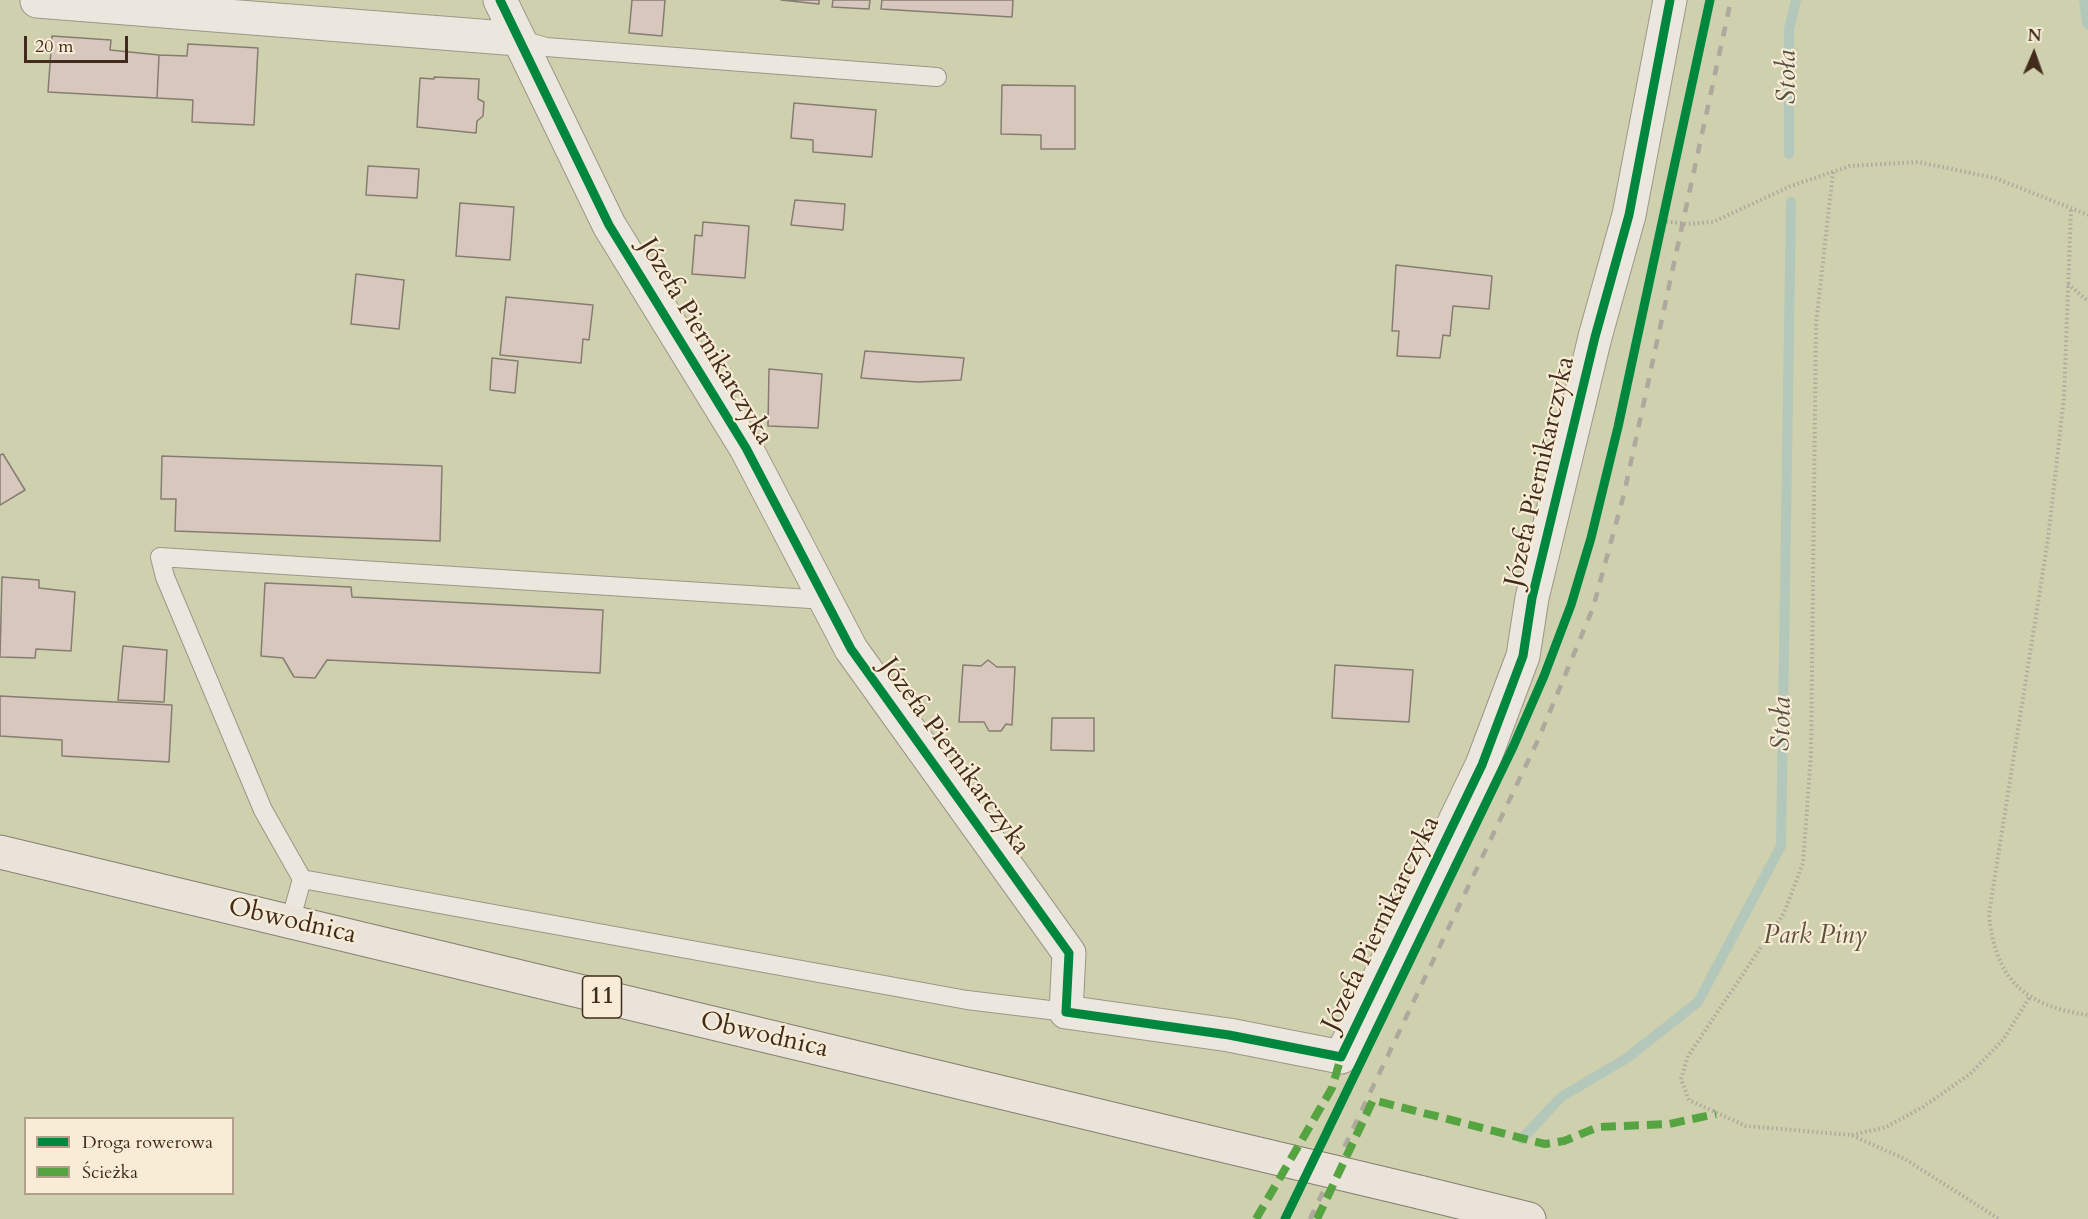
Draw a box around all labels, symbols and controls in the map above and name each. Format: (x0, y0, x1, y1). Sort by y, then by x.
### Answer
scale bar (27, 24, 130, 62)
north arrow (2004, 24, 2064, 84)
text: N (2027, 25, 2042, 47)
text: 20 m (35, 34, 74, 59)
water label: Stoła (1773, 50, 1805, 104)
street label: Józefa Piernikarczyka (631, 233, 779, 451)
street label: Józefa Piernikarczyka (1499, 354, 1583, 590)
street label: Józefa Piernikarczyka (872, 653, 1036, 861)
water label: Stoła (1766, 697, 1800, 751)
street label: Józefa Piernikarczyka (1316, 811, 1448, 1037)
street label: Obwodnica (225, 892, 359, 952)
park label: Park Piny (1763, 921, 1867, 953)
road number: 11 (582, 976, 622, 1018)
street label: Obwodnica (697, 1006, 831, 1066)
legend (24, 1117, 234, 1195)
text: Droga rowerowa (82, 1130, 213, 1155)
text: Ścieżka (82, 1160, 138, 1185)

